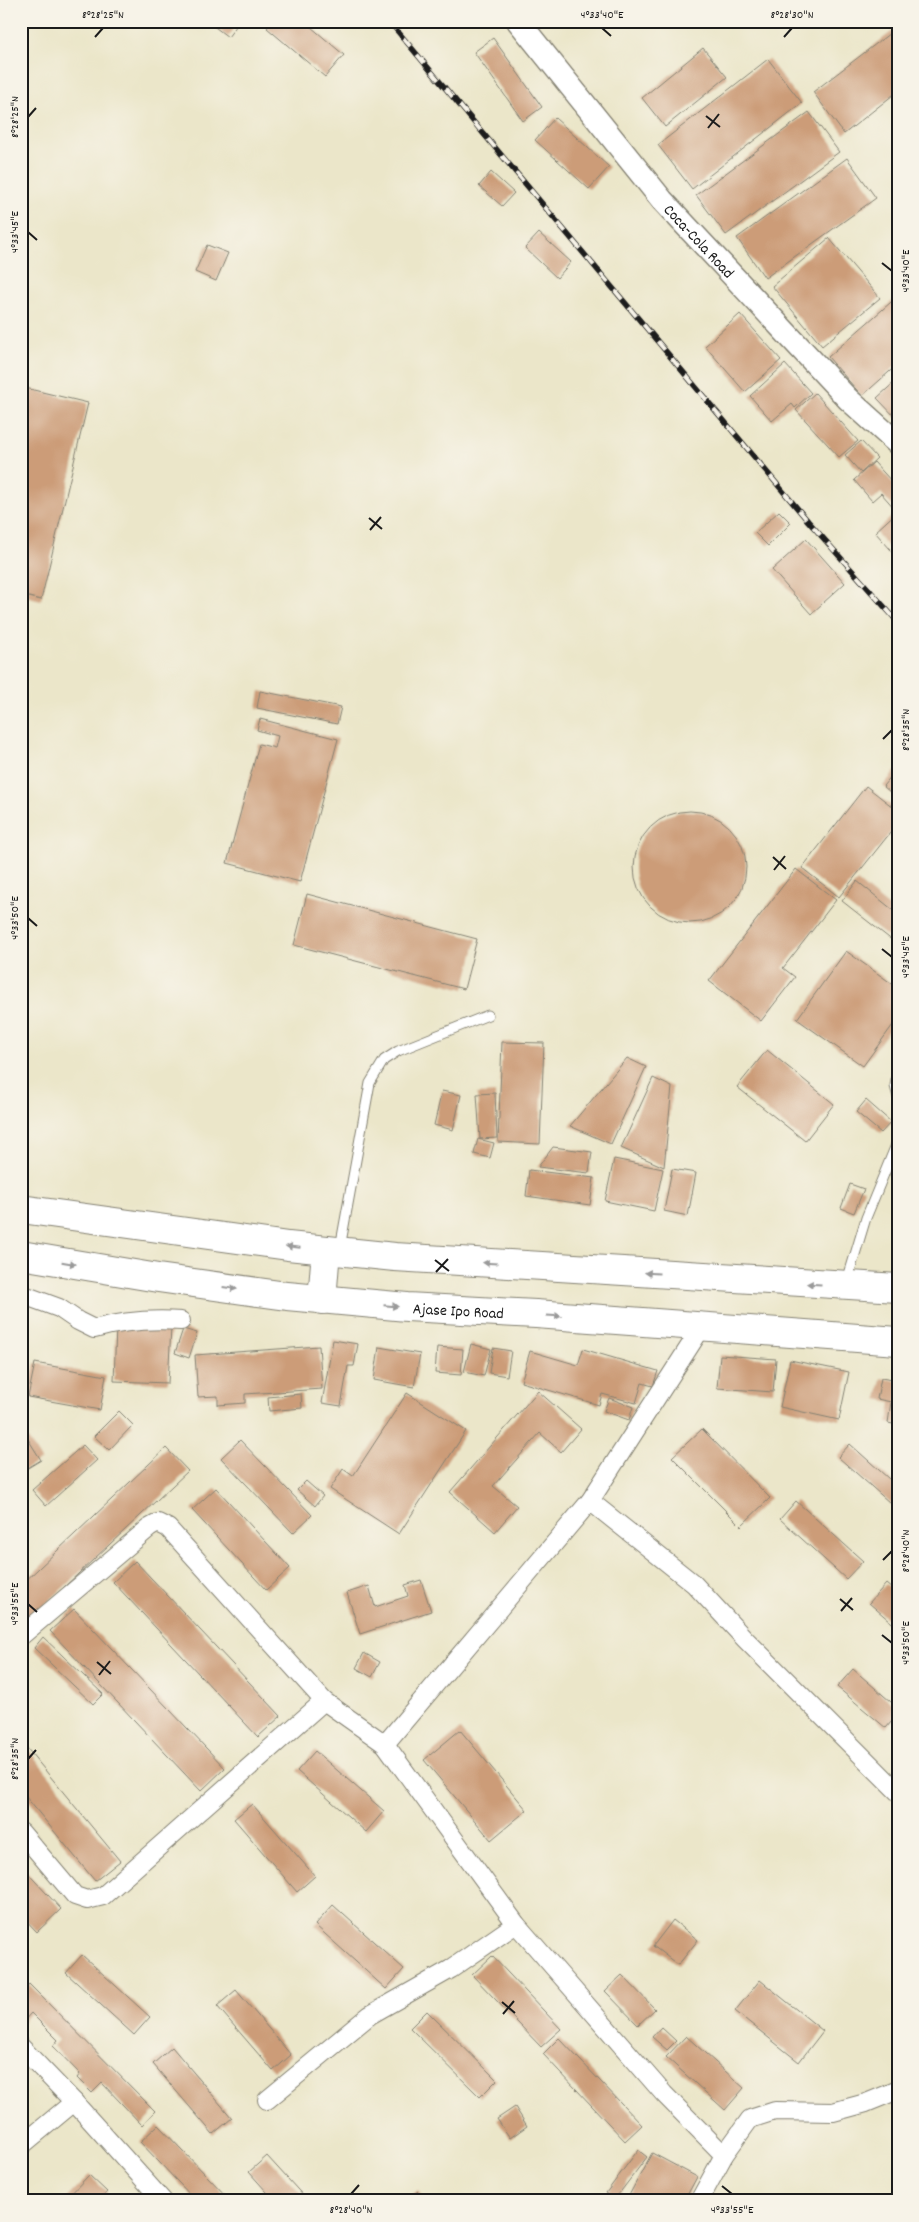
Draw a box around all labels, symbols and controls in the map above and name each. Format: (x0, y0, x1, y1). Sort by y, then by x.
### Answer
text: 8°28'25"N (82, 7, 124, 24)
text: 4°33'40"E (580, 7, 624, 24)
text: 8°28'30"N (770, 7, 814, 24)
text: 8°28'25"N (7, 96, 24, 138)
street label: Coca-Cola Road (657, 200, 739, 284)
text: 4°33'45"E (7, 210, 24, 253)
text: 4°33'40"E (898, 249, 915, 293)
text: 8°28'35"N (898, 709, 915, 751)
text: 4°33'50"E (7, 896, 24, 940)
text: 4°33'45"E (898, 935, 915, 978)
one-way arrow (285, 1243, 301, 1251)
one-way arrow (482, 1258, 498, 1266)
one-way arrow (62, 1260, 78, 1268)
one-way arrow (644, 1269, 660, 1277)
one-way arrow (806, 1280, 822, 1288)
one-way arrow (222, 1285, 238, 1293)
street label: Ajase Ipo Road (412, 1298, 504, 1326)
one-way arrow (384, 1302, 400, 1310)
one-way arrow (546, 1312, 562, 1320)
text: 8°28'40"N (898, 1530, 915, 1572)
text: 4°33'55"E (7, 1582, 24, 1625)
text: 4°33'50"E (898, 1621, 915, 1665)
text: 8°28'35"N (7, 1738, 24, 1780)
text: 8°28'40"N (330, 2202, 372, 2219)
text: 4°33'55"E (711, 2202, 754, 2219)

